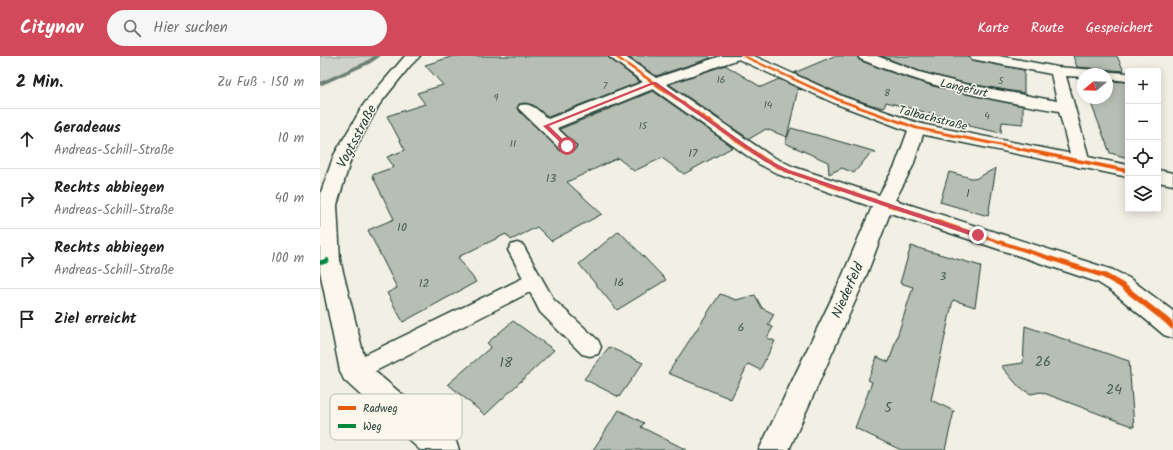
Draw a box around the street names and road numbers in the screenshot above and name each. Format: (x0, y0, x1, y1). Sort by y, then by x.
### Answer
street label: Langefurt (938, 74, 990, 103)
street label: Vogtsstraße (331, 100, 383, 172)
street label: Talbachstraße (896, 101, 970, 136)
street label: Niederfeld (826, 258, 870, 322)

